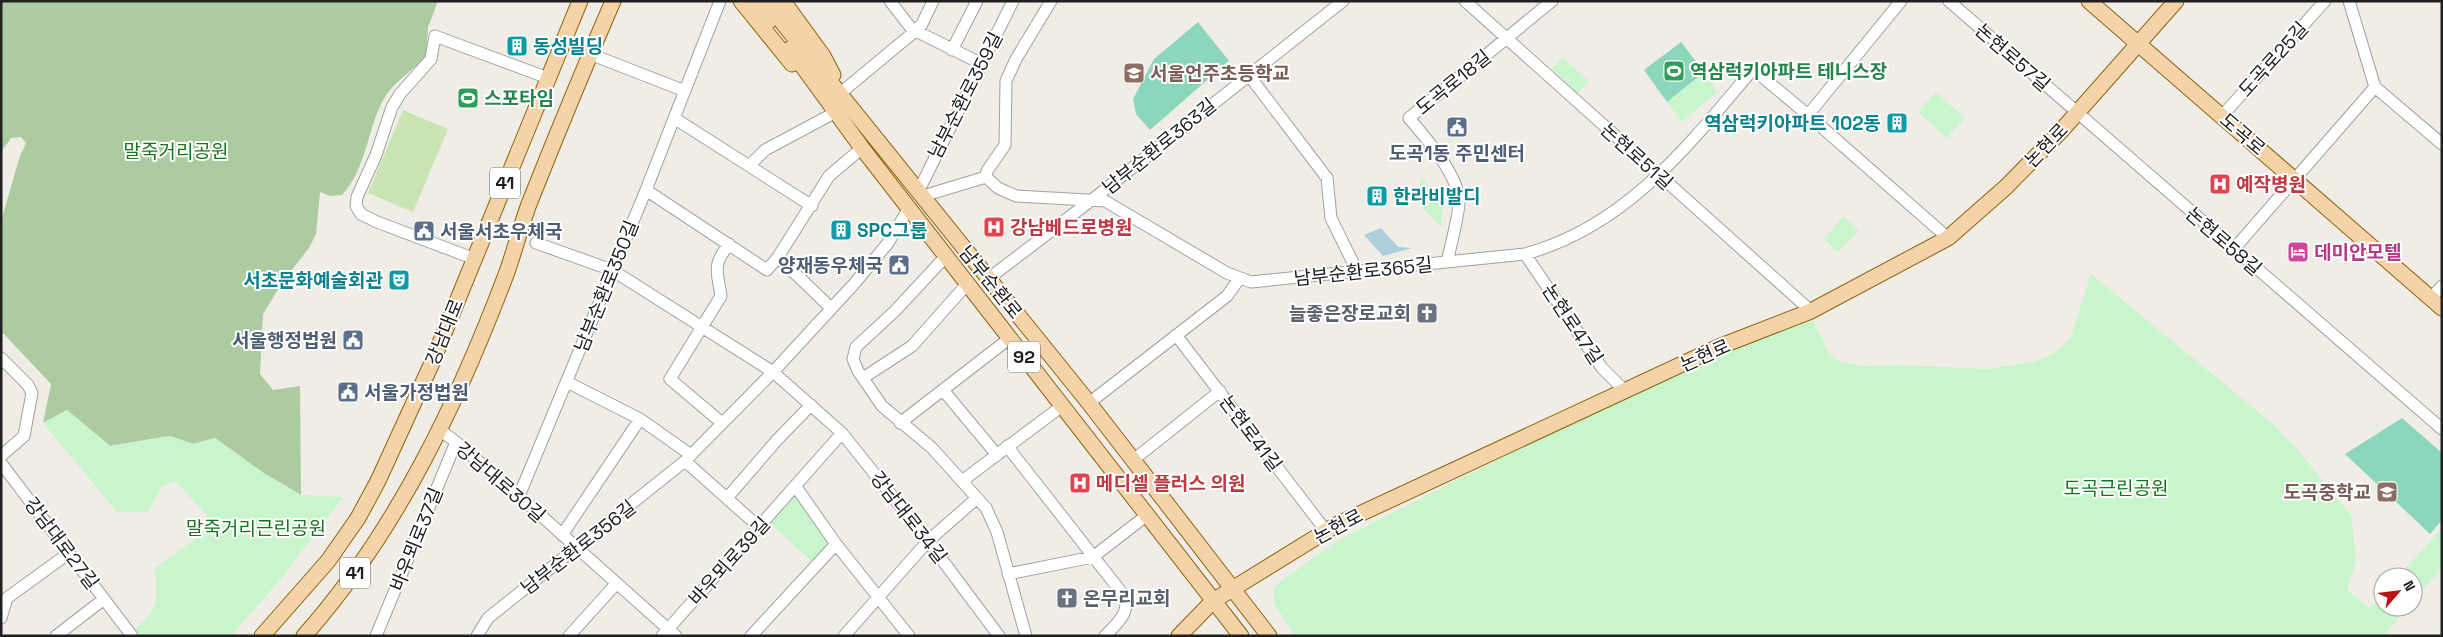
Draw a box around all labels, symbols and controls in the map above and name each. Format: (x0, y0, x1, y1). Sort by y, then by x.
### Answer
street label: 도곡로25길 (2233, 17, 2314, 102)
street label: 논현로57길 (1970, 18, 2056, 97)
street label: 남부순환로359길 (923, 27, 1008, 163)
building icon: 동성빌딩 (505, 34, 529, 58)
place label: 동성빌딩 (533, 34, 603, 59)
street label: 도곡로18길 (1411, 44, 1496, 120)
sports icon: 역삼럭키아파트 테니스장 (1662, 59, 1686, 83)
place label: 역삼럭키아파트 테니스장 (1690, 59, 1887, 84)
school or university icon: 서울언주초등학교 (1122, 61, 1146, 85)
place label: 서울언주초등학교 (1150, 61, 1290, 86)
sports icon: 스포타임 (456, 86, 480, 110)
place label: 스포타임 (484, 86, 554, 111)
street label: 남부순환로363길 (1097, 93, 1221, 200)
street label: 도곡로 (2215, 108, 2271, 161)
place label: 역삼럭키아파트 102동 (1704, 111, 1881, 136)
building icon: 역삼럭키아파트 102동 (1885, 111, 1909, 135)
public building icon: 도곡1동 주민센터 (1445, 115, 1469, 139)
street label: 논현로51길 (1595, 117, 1678, 195)
street label: 논현로 (2019, 118, 2074, 173)
park label: 말죽거리공원 (124, 139, 228, 164)
place label: 도곡1동 주민센터 (1389, 141, 1525, 166)
road number: 41 (490, 168, 520, 198)
hospital icon: 예작병원 (2208, 172, 2232, 196)
place label: 예작병원 (2236, 172, 2306, 197)
building icon: 한라비발디 (1365, 184, 1389, 208)
place label: 한라비발디 (1393, 184, 1480, 209)
street label: 논현로58길 (2180, 201, 2267, 281)
hospital icon: 강남베드로병원 (982, 215, 1006, 239)
place label: 강남베드로병원 (1010, 215, 1132, 240)
street label: 남부순환로350길 (569, 217, 644, 356)
building icon: SPC그룹 (829, 218, 853, 242)
place label: SPC그룹 (857, 218, 927, 243)
public building icon: 서울서초우체국 (412, 219, 436, 243)
place label: 서울서초우체국 (440, 219, 562, 244)
street label: 남부순환로 (953, 240, 1028, 324)
hotel icon: 데미안모텔 (2286, 240, 2310, 264)
place label: 데미안모텔 (2314, 240, 2401, 265)
street label: 남부순환로365길 (1292, 252, 1434, 291)
place label: 양재동우체국 (778, 253, 883, 278)
public building icon: 양재동우체국 (887, 253, 911, 277)
place label: 서초문화예술회관 (243, 268, 384, 293)
theatre icon: 서초문화예술회관 (387, 268, 411, 292)
street label: 논현로47길 (1537, 279, 1609, 369)
street label: 강남대로 (420, 295, 469, 369)
place label: 늘좋은장로교회 (1289, 301, 1411, 326)
church icon: 늘좋은장로교회 (1415, 301, 1439, 325)
place label: 서울행정법원 (232, 328, 337, 353)
public building icon: 서울행정법원 (341, 328, 365, 352)
street label: 논현로 (1676, 333, 1734, 378)
road number: 92 (1008, 342, 1040, 372)
public building icon: 서울가정법원 (336, 380, 360, 404)
place label: 서울가정법원 (364, 380, 469, 405)
street label: 논현로41길 (1214, 390, 1287, 476)
street label: 강남대로30길 (451, 437, 551, 528)
street label: 강남대로34길 (865, 466, 953, 569)
hospital icon: 메디셀 플러스 의원 (1068, 471, 1092, 495)
place label: 메디셀 플러스 의원 (1096, 471, 1246, 496)
park label: 도곡근린공원 (2064, 476, 2168, 501)
place label: 도곡중학교 (2284, 480, 2371, 505)
school or university icon: 도곡중학교 (2375, 480, 2399, 504)
street label: 바우뫼로37길 (384, 484, 449, 595)
street label: 강남대로27길 (19, 492, 105, 595)
street label: 남부순환로356길 (516, 495, 641, 600)
street label: 논현로 (1309, 503, 1367, 550)
street label: 바우뫼로39길 (683, 512, 776, 611)
park label: 말죽거리근린공원 (186, 516, 326, 541)
road number: 41 (340, 558, 370, 588)
north arrow (2373, 567, 2423, 617)
text: N (2399, 578, 2420, 594)
church icon: 온무리교회 (1055, 586, 1079, 610)
place label: 온무리교회 (1083, 586, 1170, 611)

